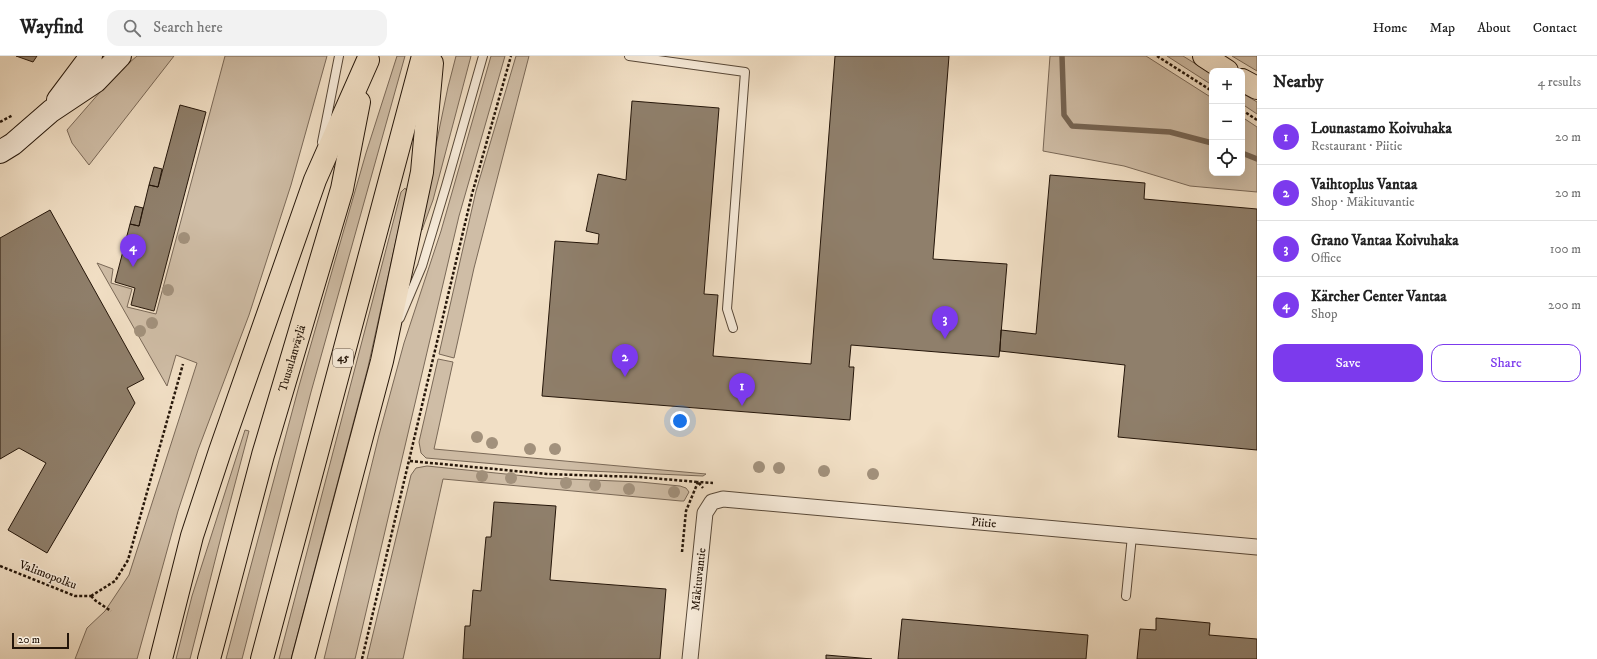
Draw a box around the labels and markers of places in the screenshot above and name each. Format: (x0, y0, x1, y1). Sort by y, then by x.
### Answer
pin: 4 (120, 234, 146, 267)
pin: 3 (932, 306, 958, 339)
pin: 2 (612, 344, 638, 377)
pin: 1 (729, 373, 755, 406)

